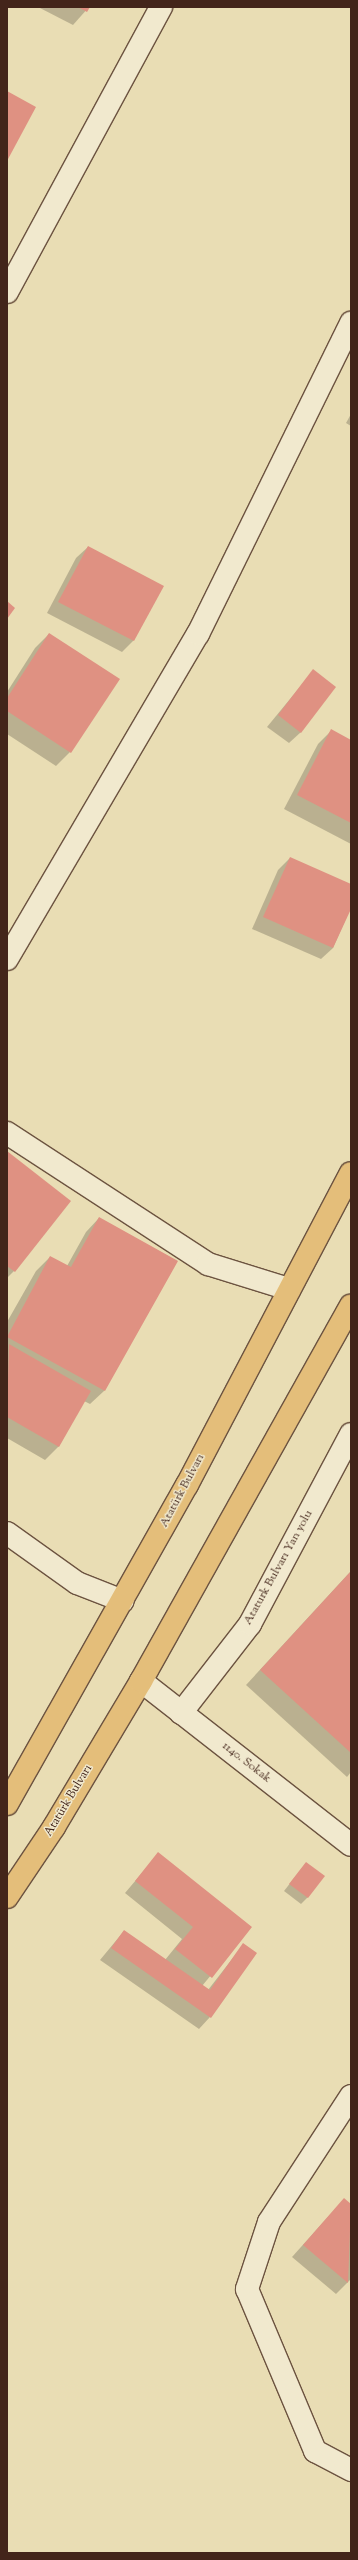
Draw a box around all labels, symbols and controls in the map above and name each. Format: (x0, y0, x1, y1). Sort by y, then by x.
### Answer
street label: Atatürk Bulvarı (158, 1452, 208, 1530)
street label: Ataturk Bulvarı Yan yolu (241, 1508, 317, 1628)
street label: 1140. Sokak (219, 1739, 273, 1787)
street label: Atatürk Bulvarı (42, 1763, 96, 1839)

